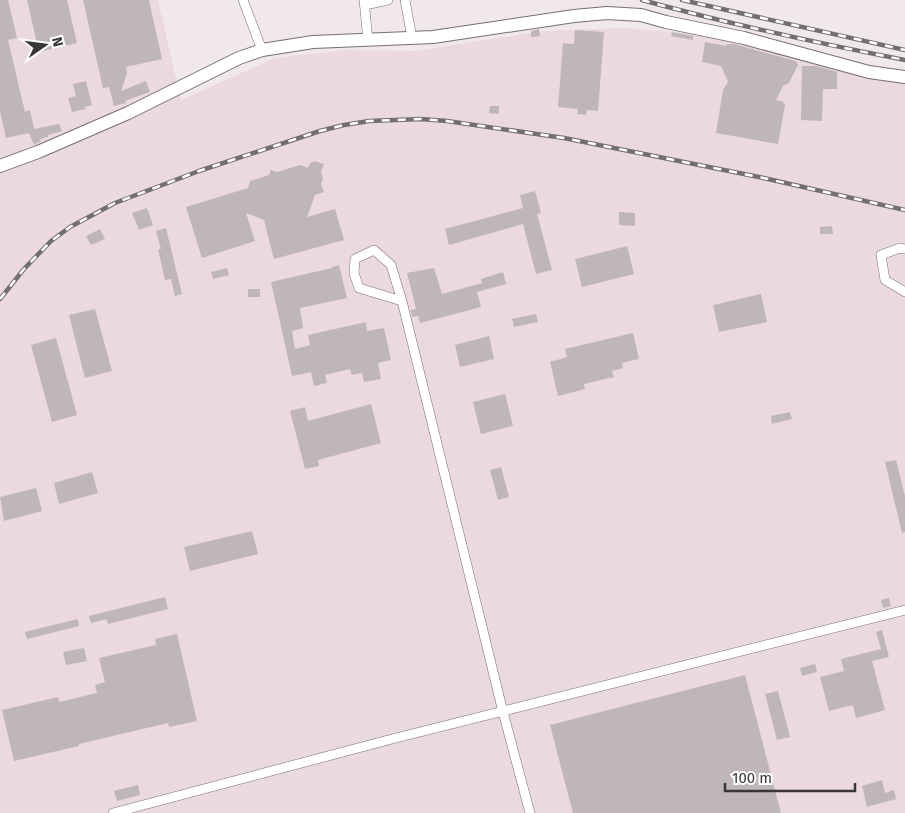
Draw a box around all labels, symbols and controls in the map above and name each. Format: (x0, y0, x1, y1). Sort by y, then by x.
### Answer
north arrow (20, 20, 70, 70)
text: N (48, 35, 67, 49)
scale bar (725, 760, 855, 792)
text: 100 m (732, 769, 772, 787)

